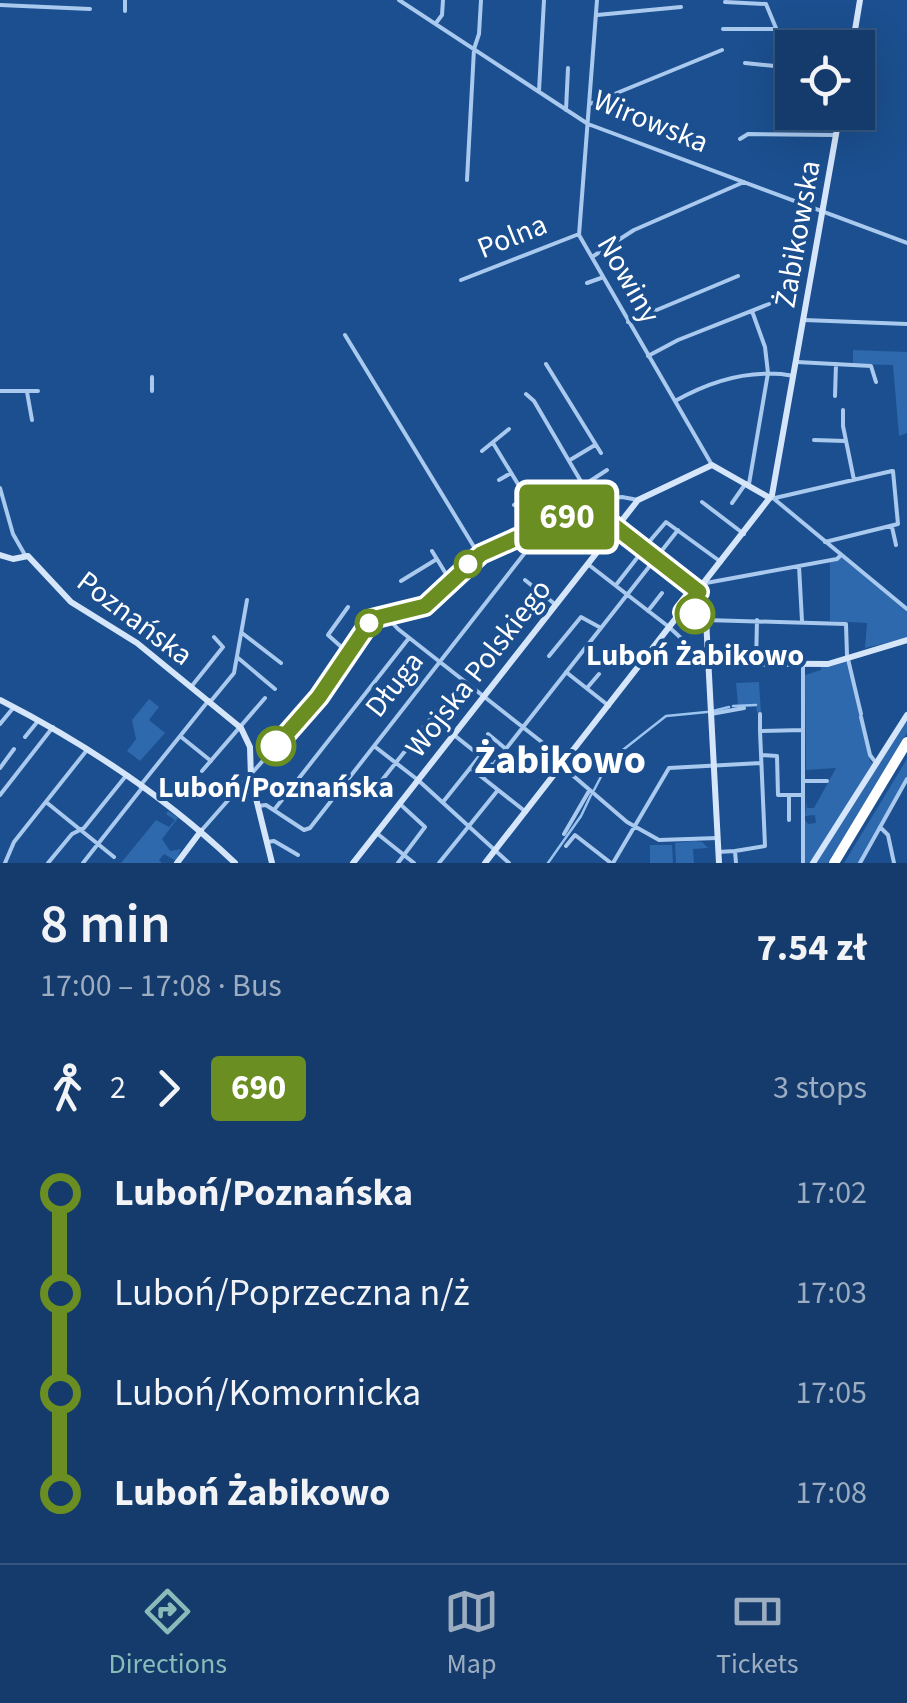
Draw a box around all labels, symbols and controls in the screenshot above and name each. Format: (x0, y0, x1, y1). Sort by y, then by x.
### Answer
map controls (775, 30, 875, 130)
button: locate (775, 30, 875, 130)
street label: Wirowska (587, 79, 715, 164)
street label: Żabikowska (763, 157, 832, 311)
street label: Polna (471, 203, 553, 270)
street label: Nowiny (586, 227, 671, 331)
line badge: 690 (510, 484, 624, 550)
text: 690 (539, 492, 595, 542)
unlabelled marker (455, 551, 481, 577)
street label: Poznańska (68, 561, 202, 676)
street label: Wojska Polskiego (395, 570, 562, 767)
marker: Luboń Żabikowo (676, 595, 714, 633)
unlabelled marker (356, 610, 382, 636)
place label: Luboń Żabikowo (586, 634, 804, 677)
street label: Długa (355, 642, 434, 726)
marker: Luboń/Poznańska (257, 727, 295, 765)
district label: Żabikowo (474, 732, 646, 789)
place label: Luboń/Poznańska (158, 766, 394, 809)
text: 8 min (40, 886, 171, 964)
text: 7.54 zł (757, 921, 867, 975)
text: 17:00 – 17:08 · Bus (40, 963, 282, 1009)
icon: walk (40, 1061, 95, 1116)
icon: forward (141, 1061, 196, 1116)
text: 690 (231, 1063, 286, 1113)
text: 2 (110, 1065, 126, 1111)
text: 3 stops (773, 1065, 867, 1111)
text: Luboń/Poznańska (114, 1166, 413, 1220)
text: 17:02 (795, 1170, 867, 1216)
text: Luboń/Poprzeczna n/ż (114, 1266, 470, 1320)
text: 17:03 (795, 1270, 867, 1316)
text: Luboń/Komornicka (114, 1366, 421, 1420)
text: 17:05 (795, 1370, 867, 1416)
text: Luboń Żabikowo (114, 1466, 390, 1520)
text: 17:08 (795, 1470, 867, 1516)
tab: Directions (108, 1584, 227, 1684)
tab: Map (444, 1584, 499, 1684)
tab: Tickets (716, 1584, 799, 1684)

